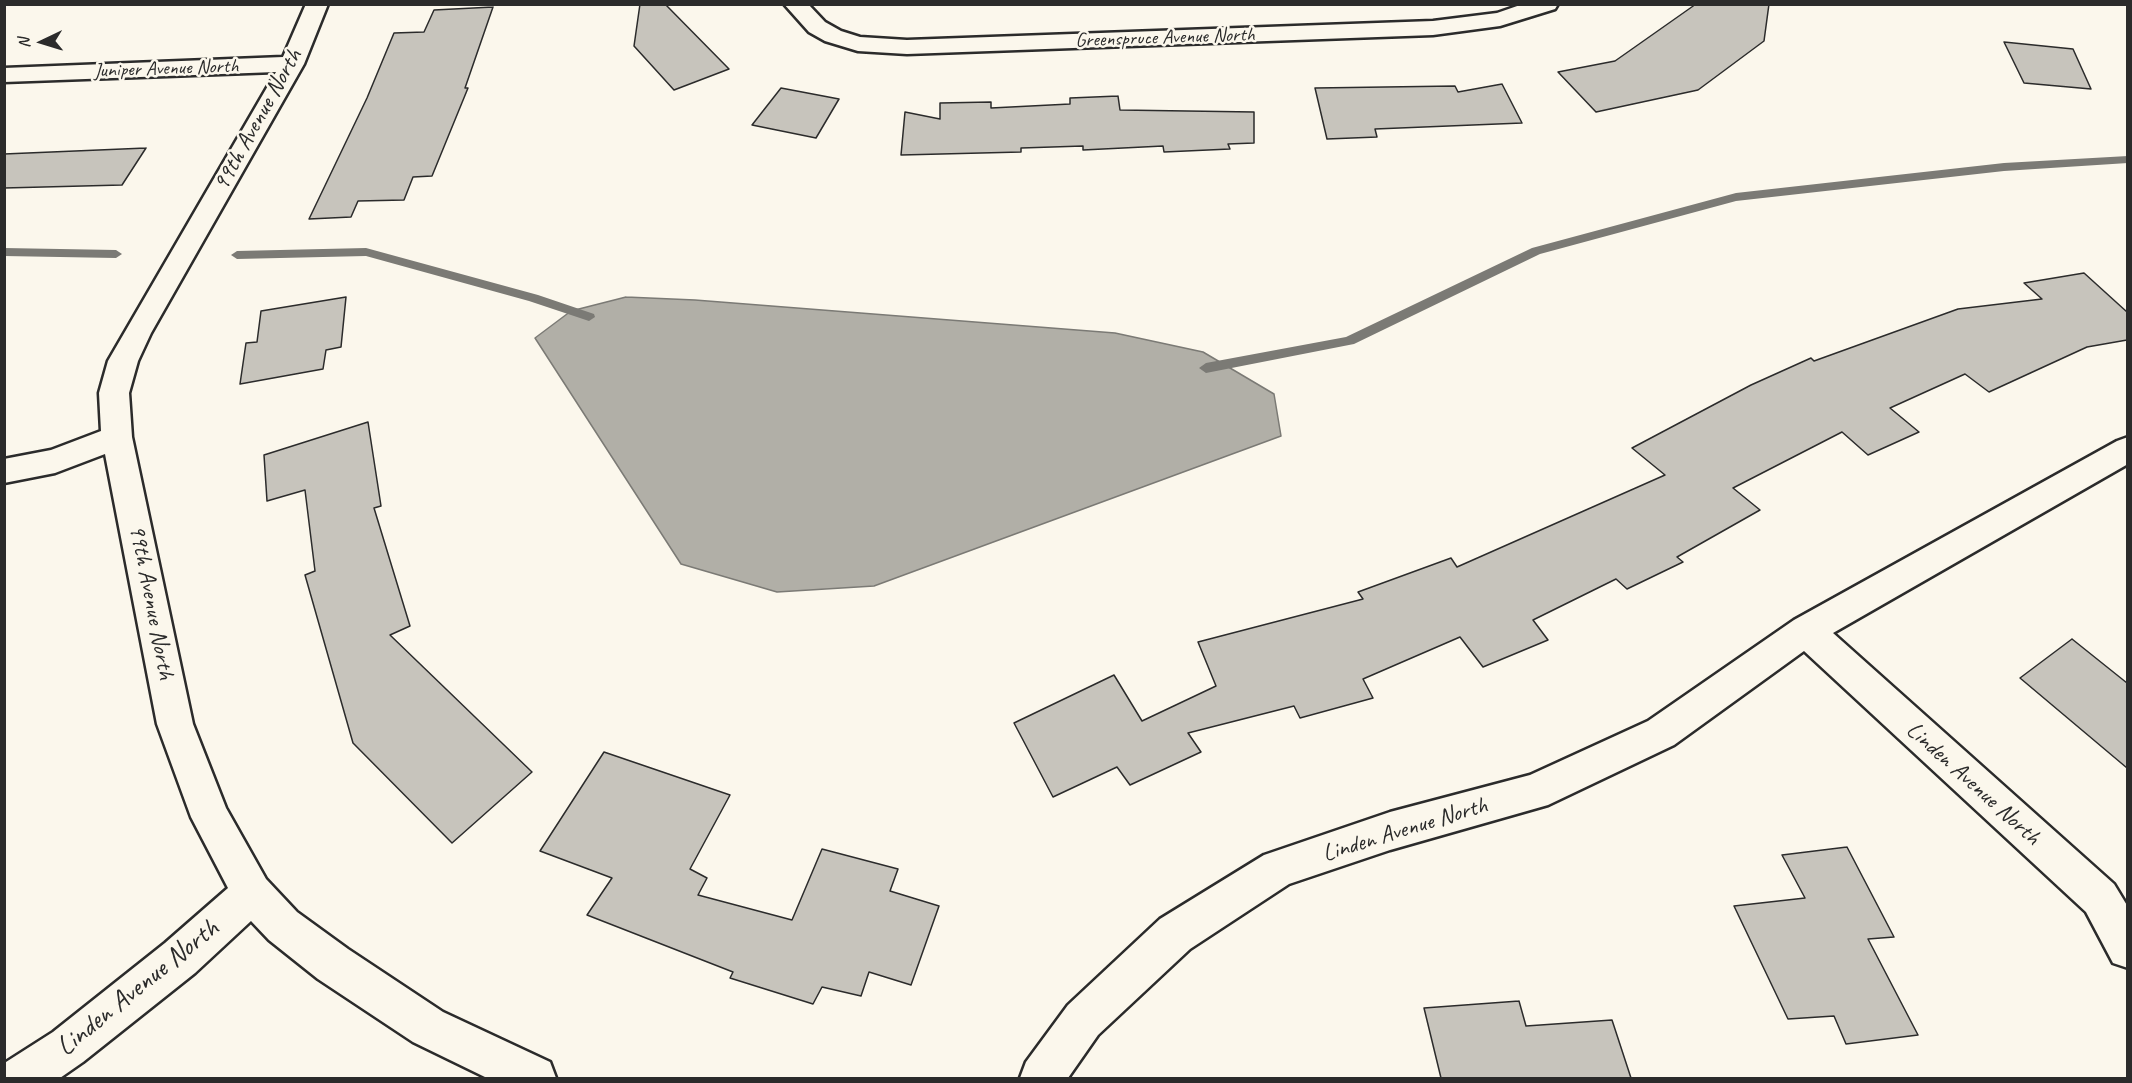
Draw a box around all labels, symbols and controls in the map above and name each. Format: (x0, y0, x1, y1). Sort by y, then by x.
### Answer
north arrow (12, 12, 72, 72)
street label: Greenspruce Avenue North (1075, 23, 1255, 53)
text: N (14, 38, 34, 49)
street label: 99th Avenue North (207, 44, 309, 196)
street label: Juniper Avenue North (93, 54, 239, 84)
street label: 99th Avenue North (122, 522, 180, 682)
street label: Linden Avenue North (1900, 716, 2046, 852)
street label: Linden Avenue North (1319, 791, 1491, 869)
street label: Linden Avenue North (50, 912, 226, 1064)

